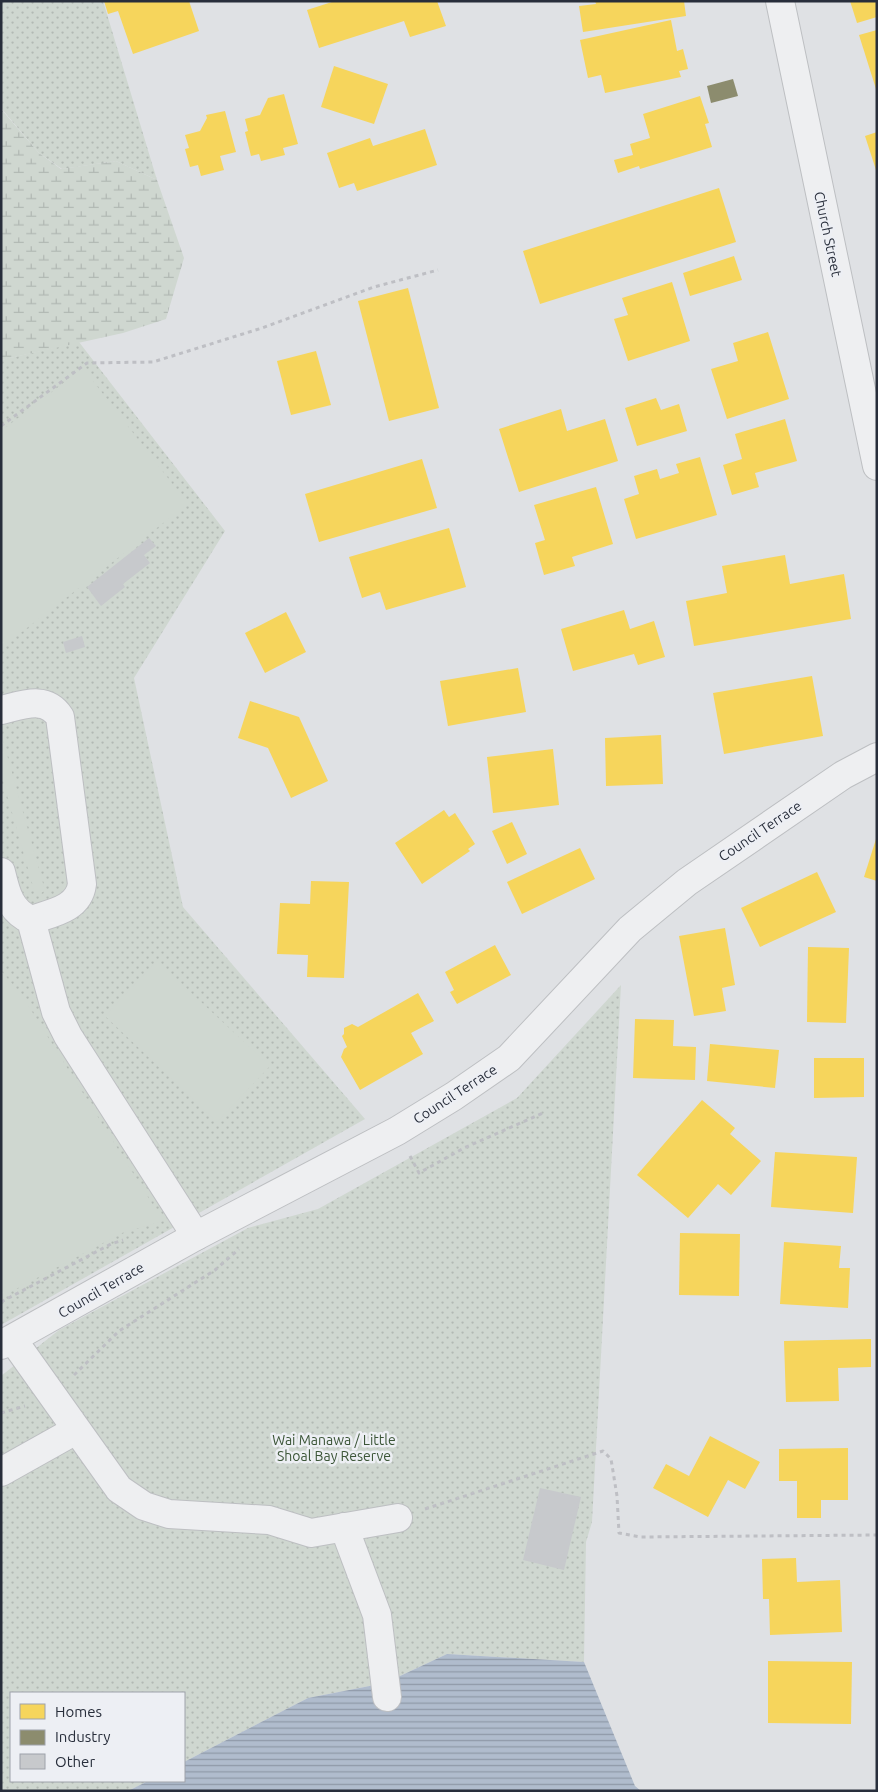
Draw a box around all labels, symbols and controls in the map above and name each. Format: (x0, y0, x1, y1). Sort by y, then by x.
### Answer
street label: Church Street (811, 190, 845, 279)
street label: Council Terrace (716, 797, 804, 865)
street label: Council Terrace (410, 1061, 500, 1127)
street label: Council Terrace (55, 1259, 147, 1321)
park label: Wai Manawa / Little Shoal Bay Reserve (272, 1432, 396, 1464)
legend (10, 1692, 185, 1782)
text: Homes (55, 1703, 102, 1720)
text: Industry (55, 1728, 110, 1745)
text: Other (55, 1753, 95, 1770)

